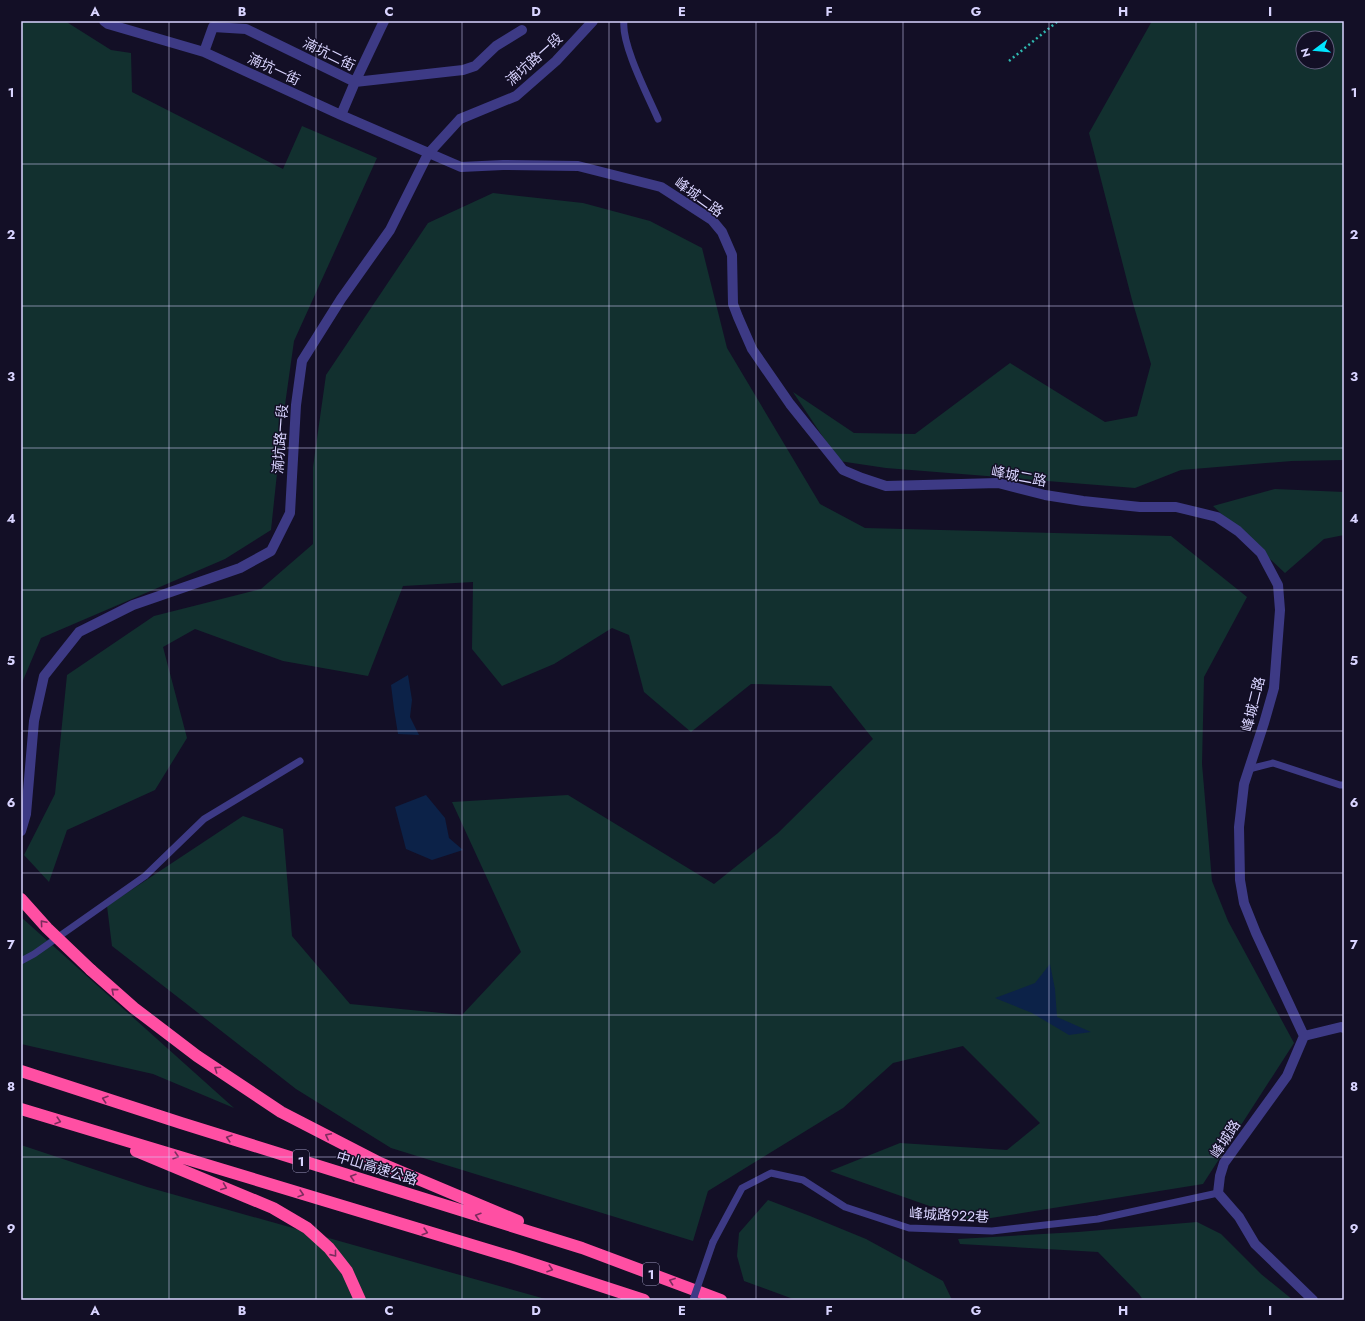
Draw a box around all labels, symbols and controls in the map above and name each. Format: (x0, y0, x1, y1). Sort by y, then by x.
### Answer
text: A (89, 2, 100, 21)
text: B (238, 2, 247, 21)
text: C (384, 2, 394, 21)
text: D (531, 2, 541, 21)
text: E (678, 2, 686, 21)
text: F (825, 2, 833, 21)
text: G (971, 2, 982, 21)
text: H (1118, 2, 1128, 21)
text: I (1268, 2, 1272, 21)
street label: 湳坑路一段 (501, 28, 567, 90)
north arrow (1295, 30, 1335, 70)
street label: 湳坑二街 (299, 33, 359, 75)
text: N (1296, 46, 1314, 59)
street label: 湳坑一街 (244, 48, 304, 90)
text: 1 (8, 83, 14, 102)
text: 1 (1351, 83, 1357, 102)
street label: 峰城二路 (670, 172, 728, 222)
text: 2 (7, 225, 15, 244)
text: 2 (1350, 225, 1358, 244)
text: 3 (7, 367, 15, 386)
text: 3 (1350, 367, 1358, 386)
street label: 湳坑路一段 (268, 403, 292, 475)
street label: 峰城二路 (990, 461, 1048, 491)
text: 4 (6, 509, 16, 528)
text: 4 (1349, 509, 1359, 528)
text: 5 (7, 651, 15, 670)
text: 5 (1350, 651, 1358, 670)
street label: 峰城二路 (1237, 674, 1269, 734)
text: 6 (7, 793, 16, 812)
text: 6 (1350, 793, 1359, 812)
one-way arrow (40, 921, 47, 928)
text: 7 (7, 935, 15, 954)
text: 7 (1350, 935, 1358, 954)
one-way arrow (111, 988, 119, 995)
one-way arrow (214, 1066, 221, 1074)
text: 8 (7, 1077, 15, 1096)
text: 8 (1350, 1077, 1358, 1096)
one-way arrow (102, 1095, 109, 1104)
one-way arrow (55, 1116, 62, 1125)
street label: 峰城路 (1205, 1116, 1245, 1162)
one-way arrow (226, 1134, 233, 1143)
one-way arrow (325, 1134, 332, 1141)
street label: 中山高速公路 (334, 1146, 420, 1190)
road number: 1 (293, 1150, 309, 1172)
one-way arrow (173, 1151, 180, 1160)
one-way arrow (350, 1173, 357, 1182)
one-way arrow (221, 1183, 228, 1191)
one-way arrow (297, 1189, 304, 1198)
street label: 峰城路922巷 (909, 1203, 989, 1227)
one-way arrow (474, 1212, 481, 1220)
text: 9 (7, 1219, 16, 1238)
text: 9 (1350, 1219, 1359, 1238)
one-way arrow (421, 1227, 428, 1236)
one-way arrow (329, 1250, 336, 1257)
road number: 1 (643, 1263, 659, 1285)
one-way arrow (546, 1264, 553, 1273)
one-way arrow (668, 1278, 675, 1286)
text: A (89, 1301, 100, 1320)
text: B (238, 1301, 247, 1320)
text: C (384, 1301, 394, 1320)
text: D (531, 1301, 541, 1320)
text: E (678, 1301, 686, 1320)
text: F (825, 1301, 833, 1320)
text: G (971, 1301, 982, 1320)
text: H (1118, 1301, 1128, 1320)
text: I (1268, 1301, 1272, 1320)

